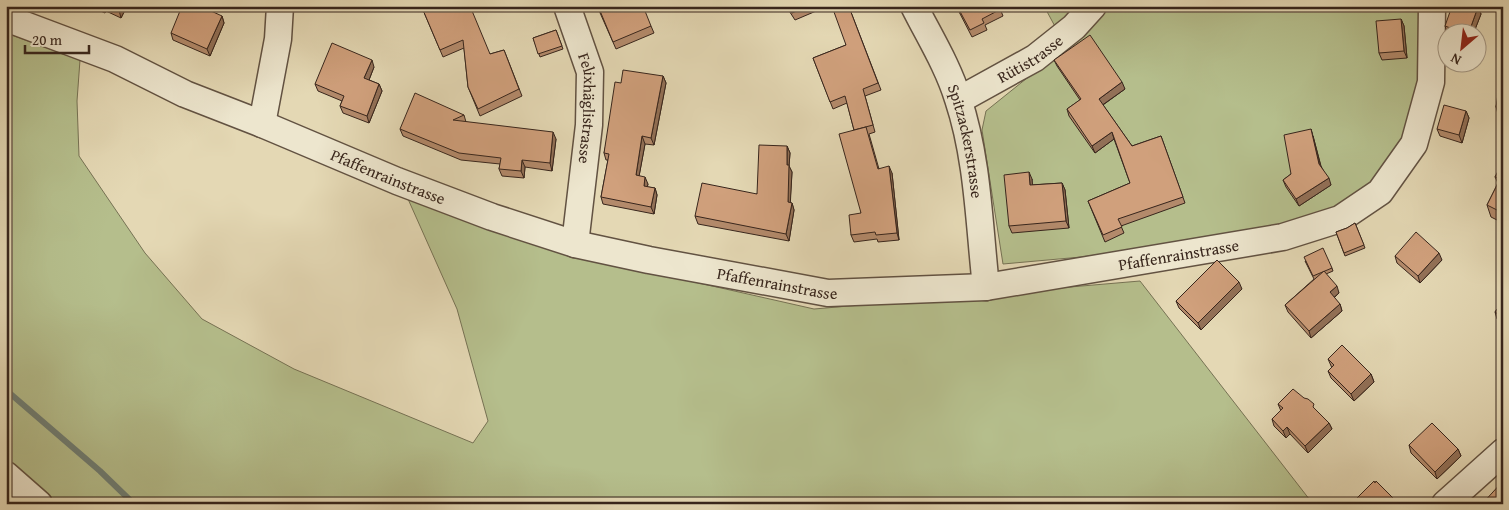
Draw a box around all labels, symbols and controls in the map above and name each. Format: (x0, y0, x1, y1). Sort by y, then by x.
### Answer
scale bar (25, 22, 89, 54)
north arrow (1436, 22, 1486, 72)
text: 20 m (32, 29, 63, 50)
street label: Rütistrasse (992, 29, 1068, 89)
text: N (1447, 48, 1465, 71)
street label: Felixhäglistrasse (572, 49, 602, 165)
street label: Spitzackerstrasse (942, 81, 989, 199)
street label: Pfaffenrainstrasse (327, 142, 449, 210)
street label: Pfaffenrainstrasse (1117, 233, 1241, 277)
street label: Pfaffenrainstrasse (715, 261, 838, 305)

